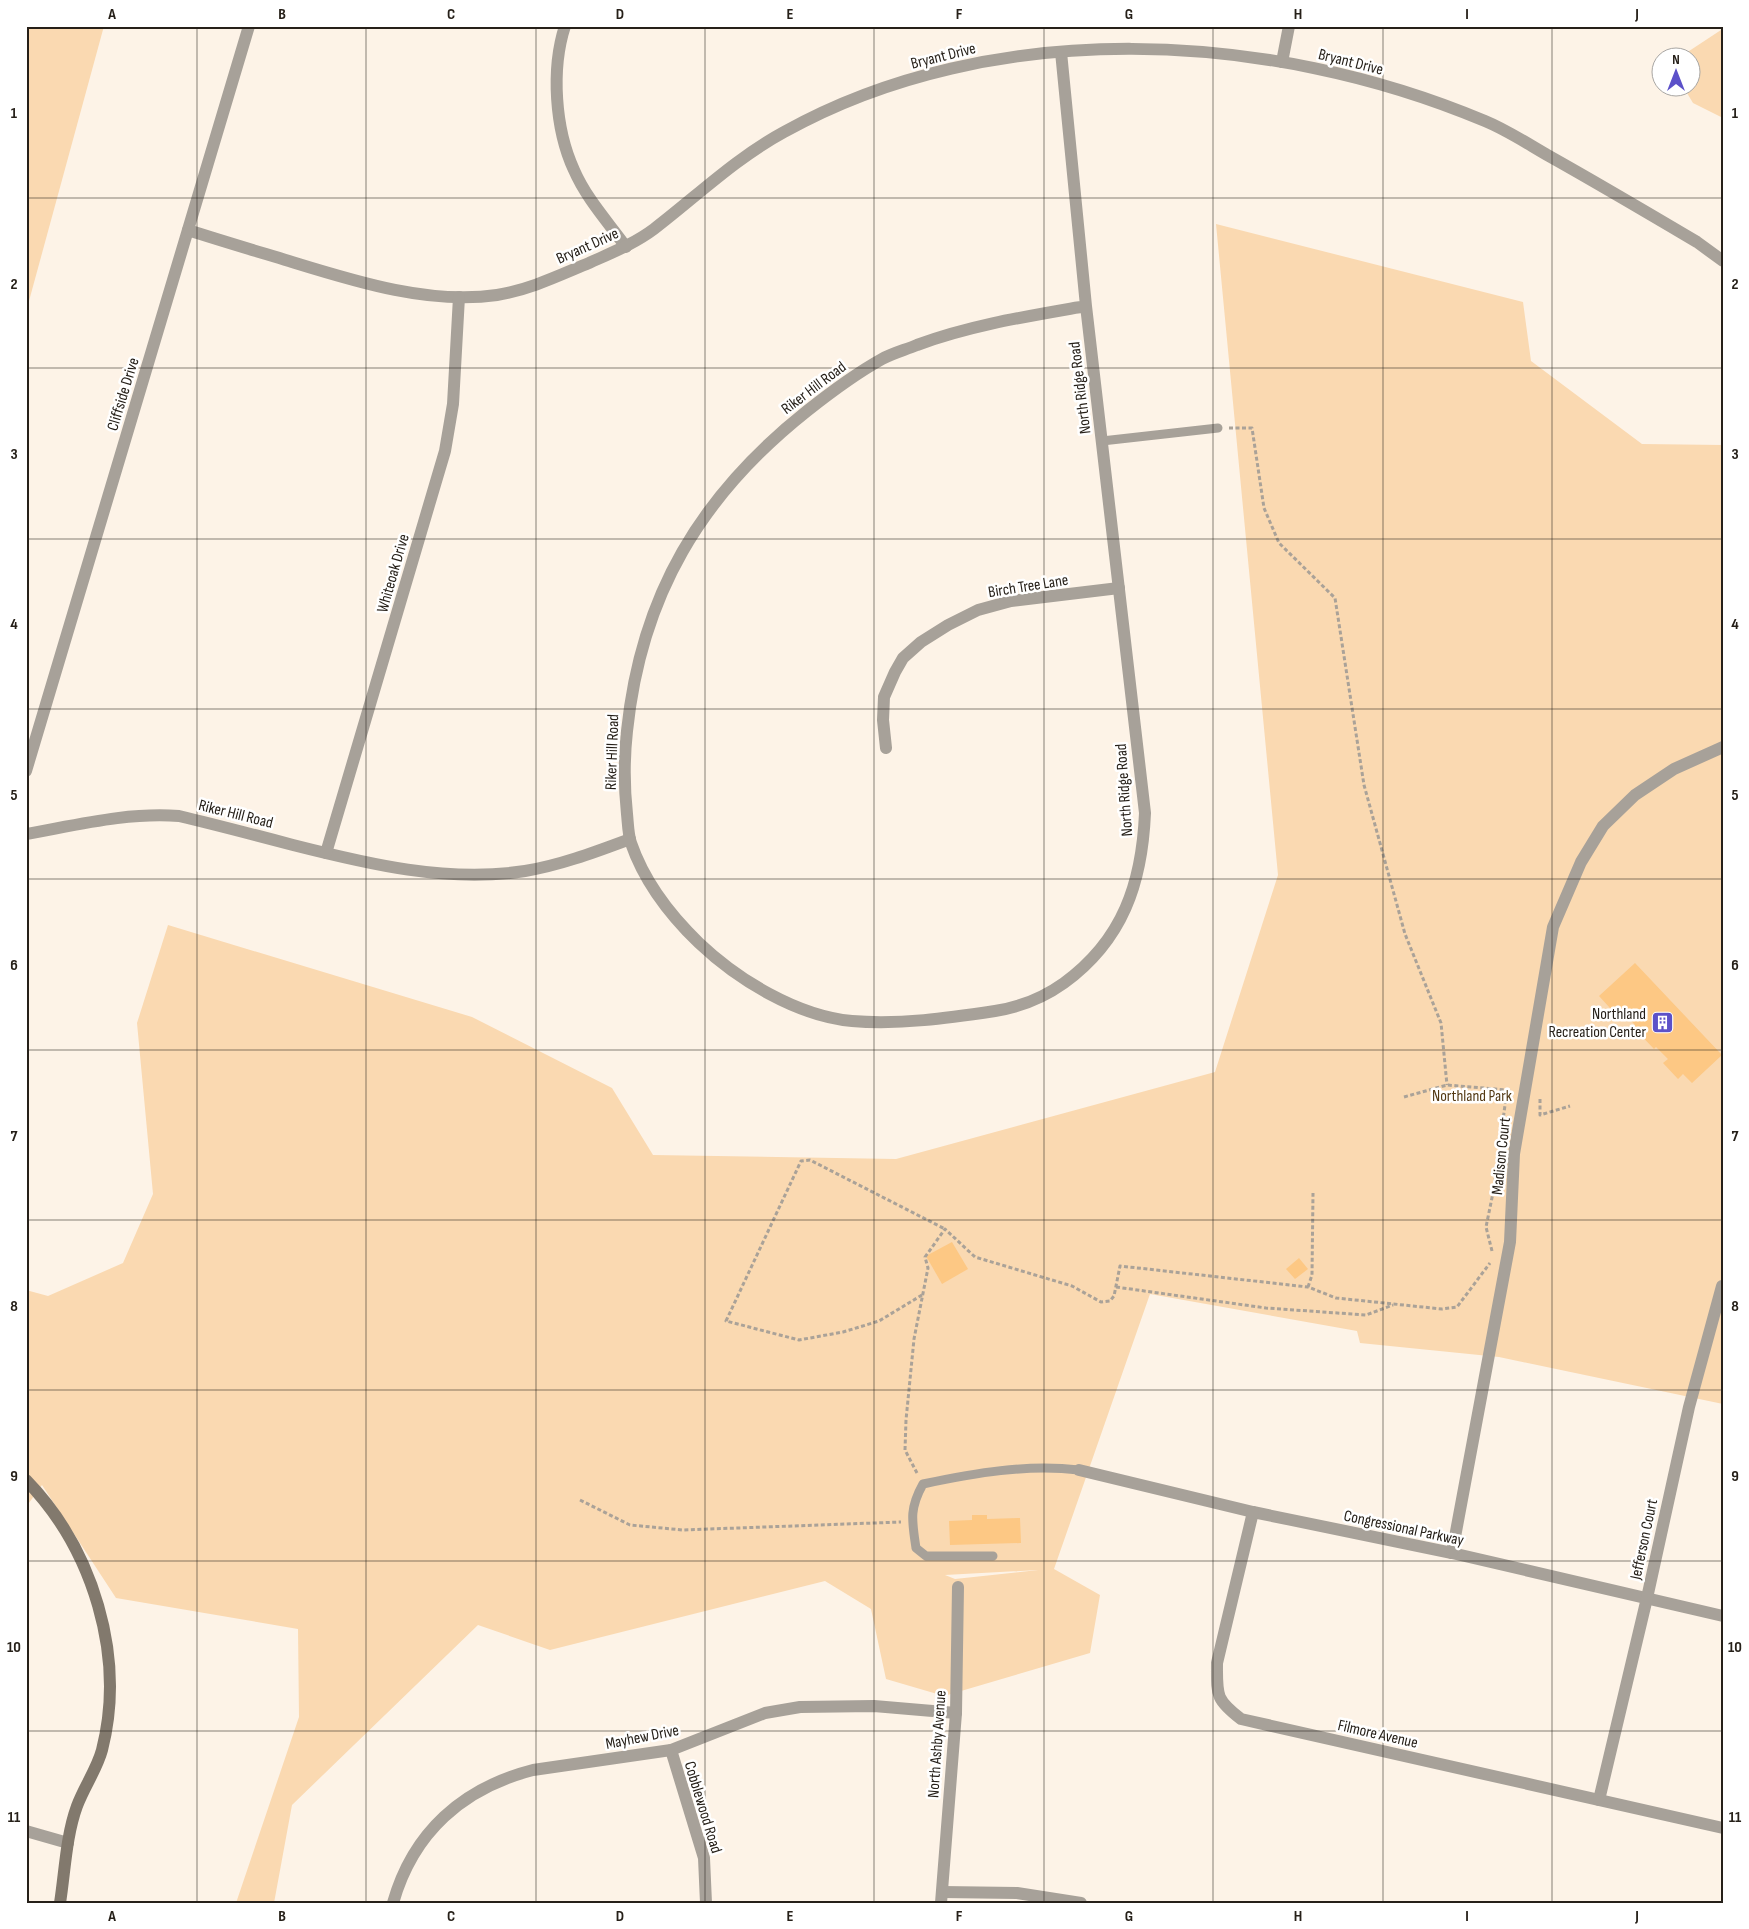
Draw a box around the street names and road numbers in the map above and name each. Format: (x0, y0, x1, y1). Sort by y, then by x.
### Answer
street label: Bryant Drive (909, 39, 978, 74)
street label: Bryant Drive (1316, 45, 1385, 80)
street label: Bryant Drive (553, 224, 622, 269)
street label: North Ridge Road (1065, 341, 1096, 435)
street label: Cliffside Drive (103, 356, 144, 433)
street label: Riker Hill Road (778, 358, 850, 419)
street label: Whiteoak Drive (373, 532, 414, 615)
street label: Birch Tree Lane (987, 571, 1070, 602)
street label: Riker Hill Road (602, 714, 623, 790)
street label: North Ridge Road (1112, 743, 1137, 837)
street label: Riker Hill Road (196, 796, 275, 833)
street label: Madison Court (1488, 1116, 1515, 1196)
street label: Jefferson Court (1626, 1497, 1662, 1582)
street label: Congressional Parkway (1342, 1506, 1465, 1550)
street label: North Ashby Avenue (924, 1690, 951, 1798)
street label: Filmore Avenue (1336, 1716, 1420, 1753)
street label: Mayhew Drive (604, 1721, 681, 1754)
street label: Cobblewood Road (680, 1759, 726, 1856)

